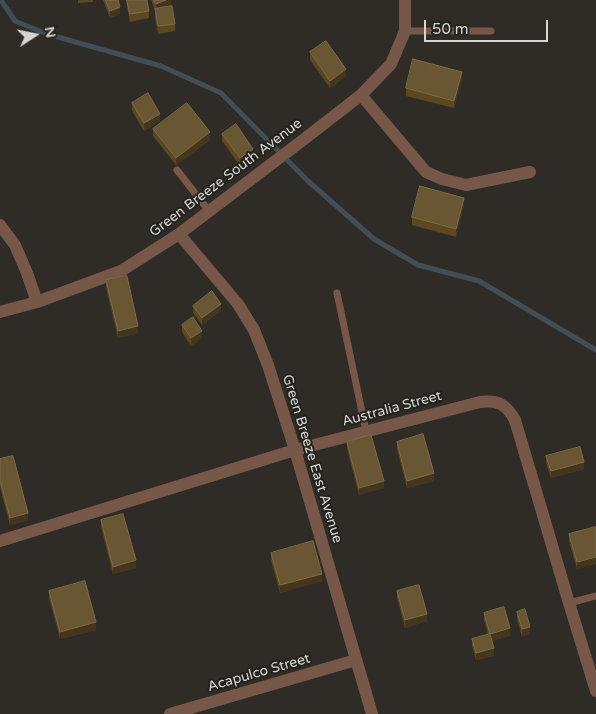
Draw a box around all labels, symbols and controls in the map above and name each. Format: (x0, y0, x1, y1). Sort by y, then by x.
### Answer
north arrow (10, 10, 60, 60)
scale bar (426, 10, 550, 42)
text: 50 m (432, 20, 469, 38)
text: N (41, 25, 60, 39)
street label: Green Breeze South Avenue (147, 115, 305, 241)
street label: Green Breeze East Avenue (278, 373, 346, 545)
street label: Australia Street (340, 388, 444, 430)
street label: Acapulco Street (206, 650, 312, 696)

